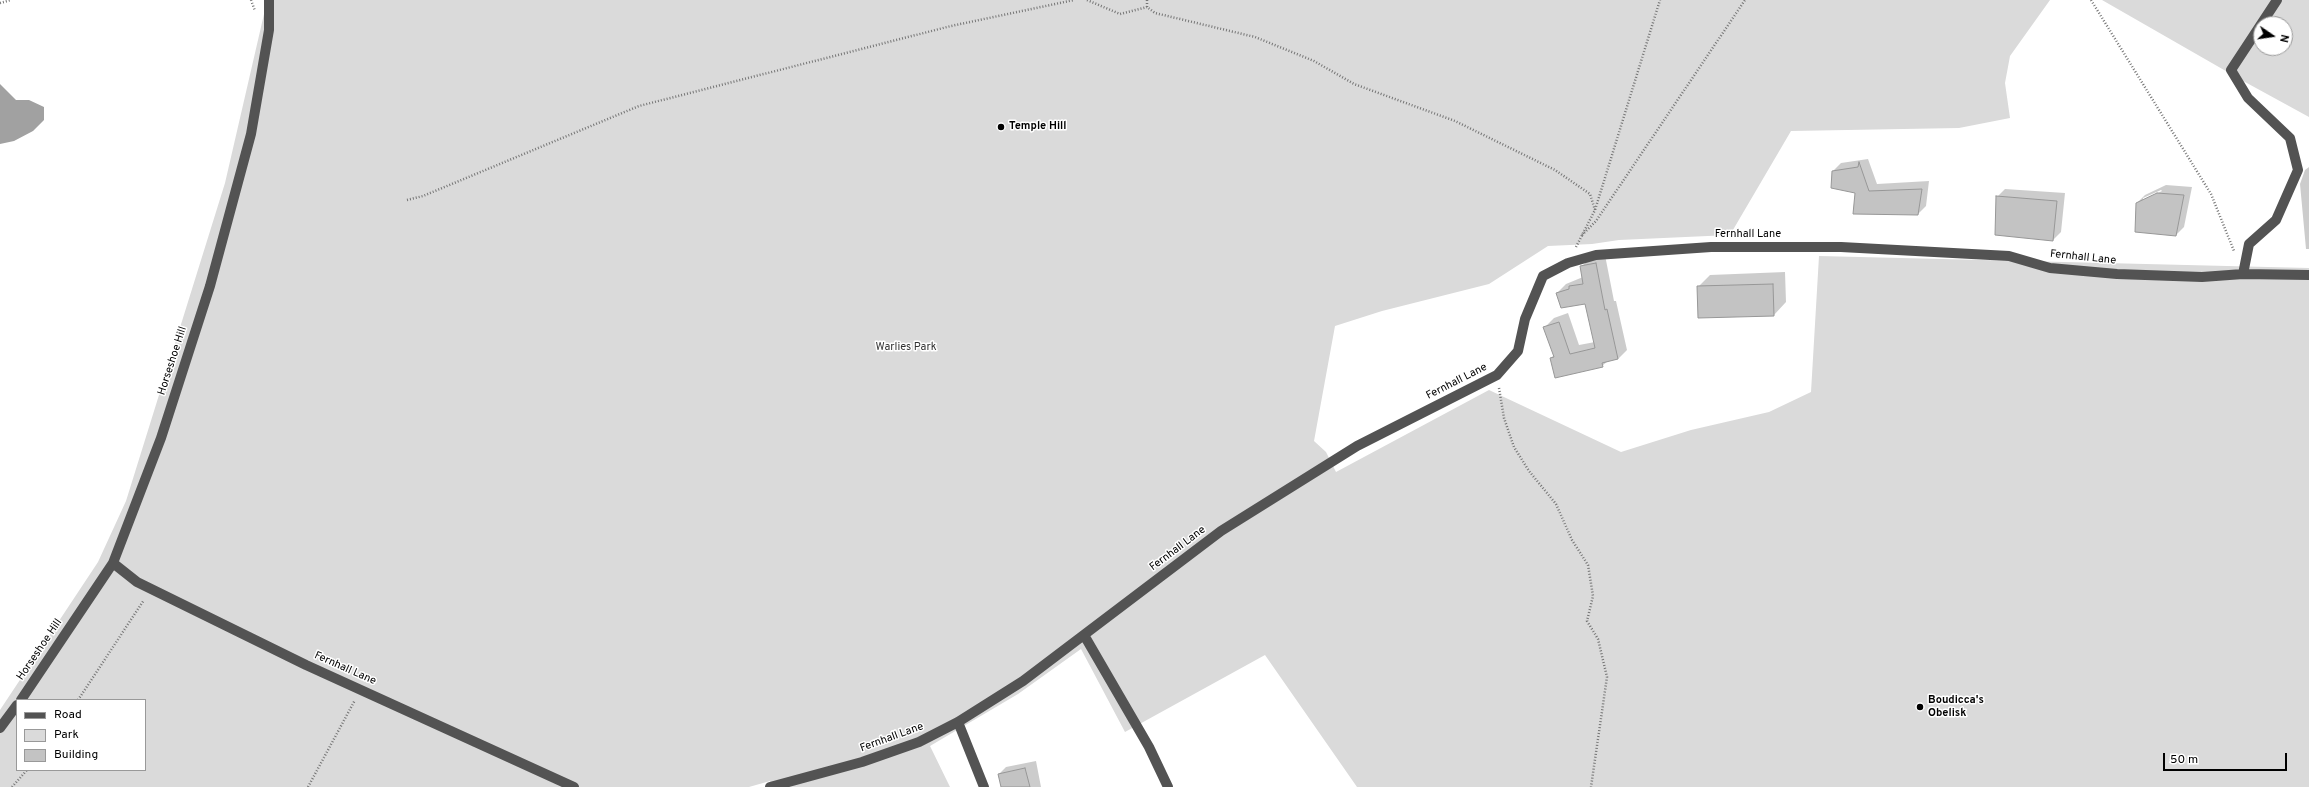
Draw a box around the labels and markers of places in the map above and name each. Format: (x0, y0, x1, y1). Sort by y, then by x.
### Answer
place label: Temple Hill (1009, 120, 1066, 134)
marker: Temple Hill (996, 122, 1006, 132)
place label: Boudicca's Obelisk (1928, 694, 1984, 720)
marker: Boudicca's Obelisk (1915, 702, 1925, 712)

